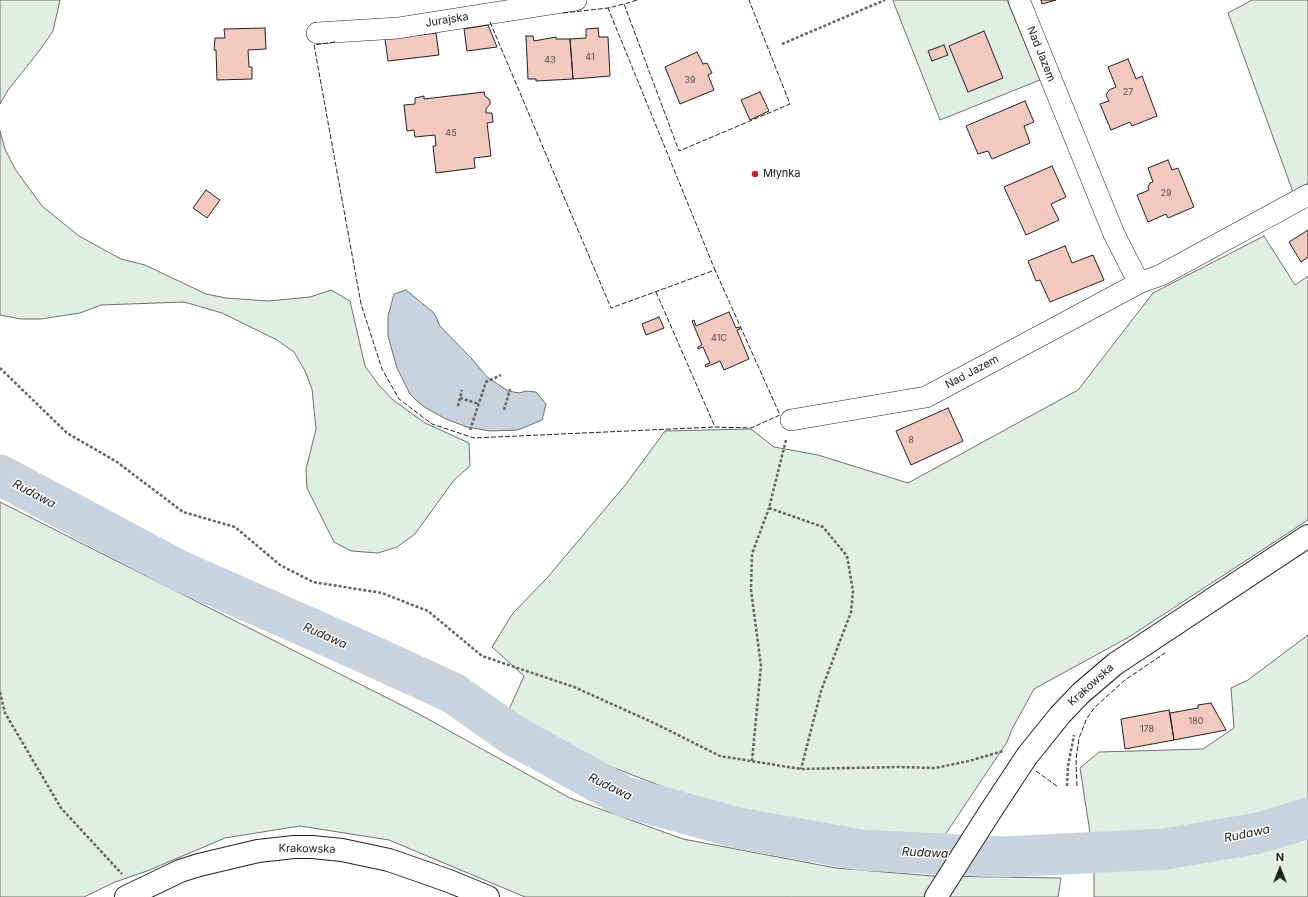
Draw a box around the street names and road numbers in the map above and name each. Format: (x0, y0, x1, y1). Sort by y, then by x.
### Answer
street label: Jurajska (424, 10, 470, 30)
street label: Nad Jazem (1024, 24, 1058, 84)
street label: Nad Jazem (943, 352, 1001, 392)
street label: Krakowska (1065, 661, 1117, 709)
street label: Krakowska (278, 842, 336, 856)

